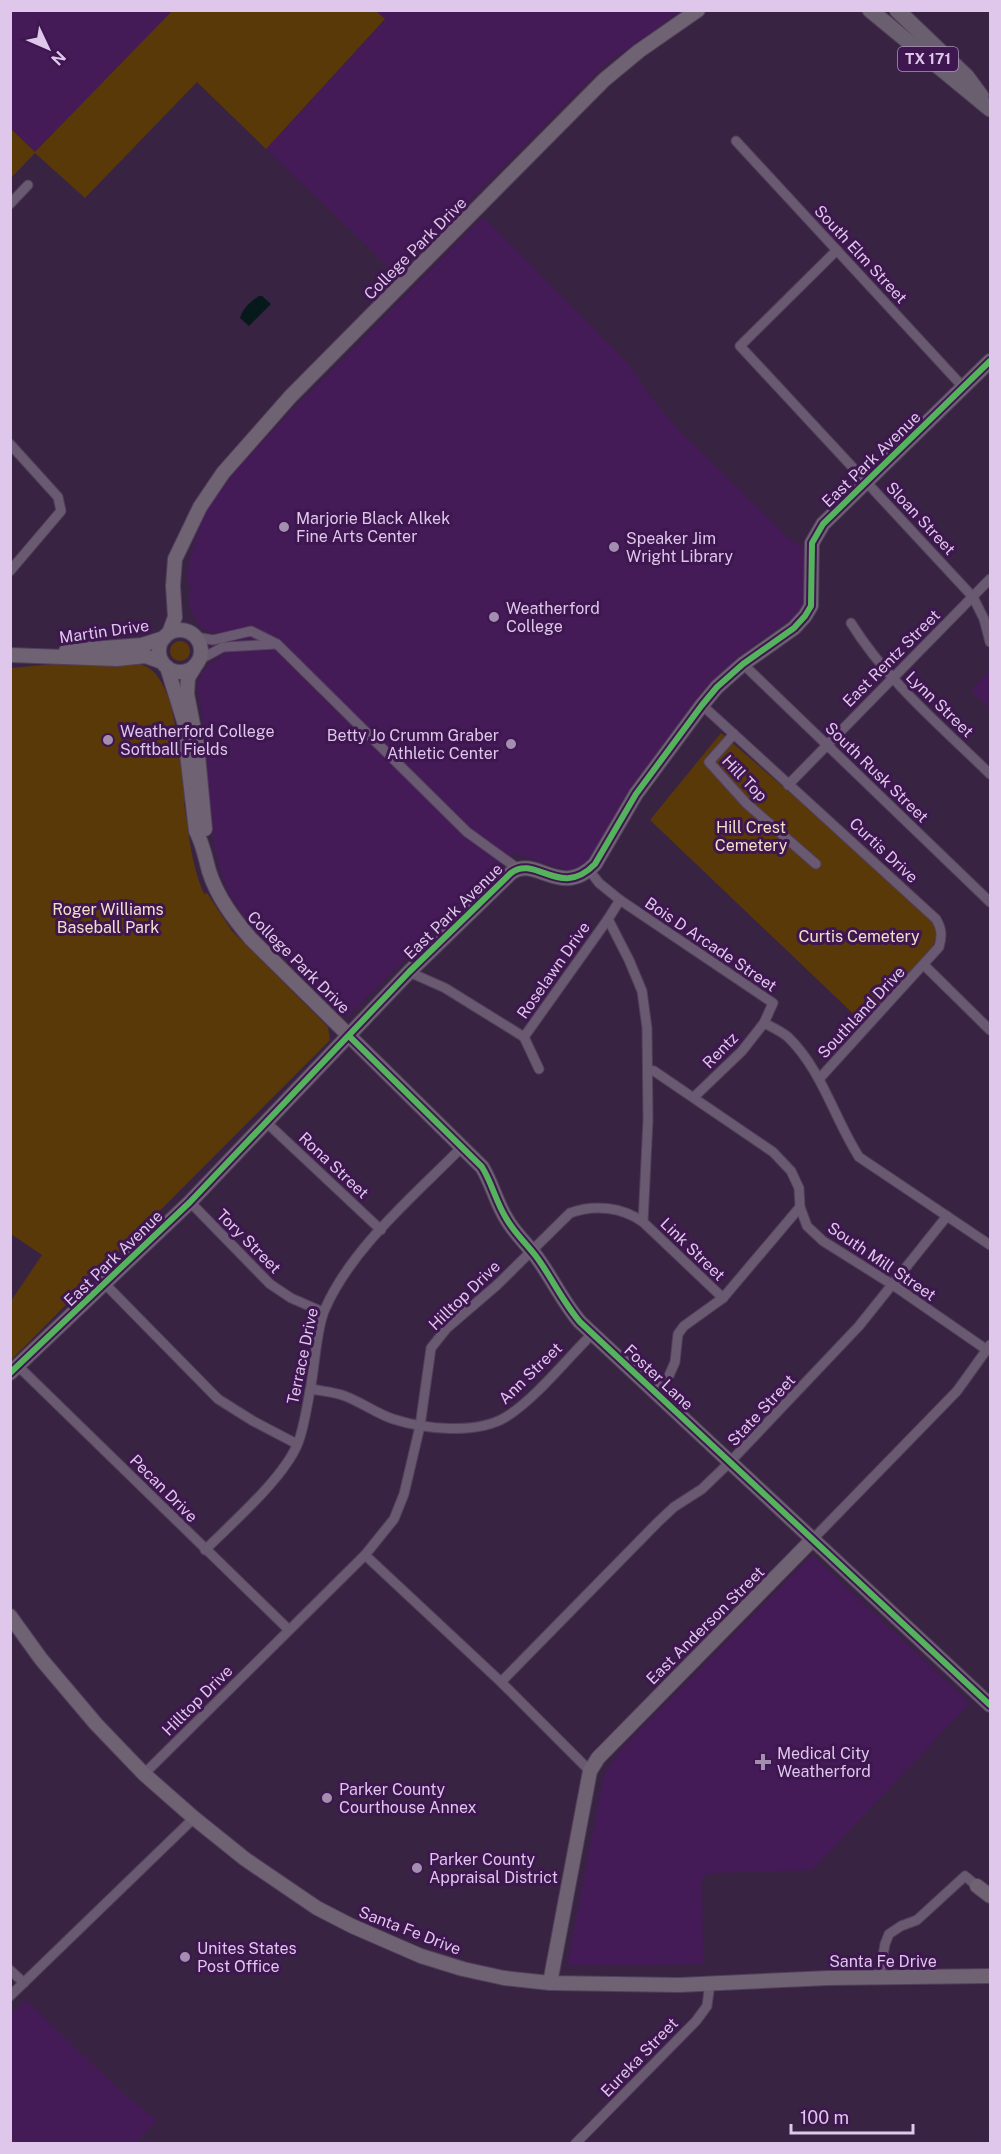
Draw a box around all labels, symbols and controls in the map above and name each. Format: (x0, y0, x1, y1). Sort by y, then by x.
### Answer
north arrow (18, 18, 78, 78)
text: N (47, 47, 70, 69)
road number: TX 171 (898, 47, 958, 71)
street label: College Park Drive (360, 193, 470, 303)
street label: South Elm Street (810, 201, 911, 307)
street label: East Park Avenue (818, 408, 925, 511)
street label: Sloan Street (882, 478, 959, 559)
place label: Marjorie Black Alkek Fine Arts Center (296, 509, 450, 546)
marker: Marjorie Black Alkek Fine Arts Center (277, 520, 291, 534)
place label: Speaker Jim Wright Library (626, 529, 733, 566)
marker: Speaker Jim Wright Library (607, 540, 621, 554)
place label: Weatherford College (506, 599, 600, 636)
street label: East Rentz Street (839, 606, 944, 711)
marker: Weatherford College (487, 610, 501, 624)
street label: Martin Drive (58, 616, 150, 647)
street label: Lynn Street (902, 668, 977, 741)
street label: South Rusk Street (821, 718, 932, 826)
place label: Weatherford College Softball Fields (120, 722, 275, 759)
place label: Betty Jo Crumm Graber Athletic Center (327, 726, 499, 763)
marker: Weatherford College Softball Fields (101, 733, 115, 747)
marker: Betty Jo Crumm Graber Athletic Center (504, 737, 518, 751)
street label: Hill Top (718, 751, 771, 805)
street label: Curtis Drive (845, 814, 922, 887)
park label: Hill Crest Cemetery (715, 818, 788, 855)
street label: East Park Avenue (400, 860, 507, 963)
street label: Bois D Arcade Street (641, 893, 780, 996)
park label: Roger Williams Baseball Park (52, 900, 164, 937)
street label: College Park Drive (244, 907, 354, 1017)
street label: Roselawn Drive (513, 918, 594, 1022)
park label: Curtis Cemetery (798, 927, 920, 946)
street label: Southland Drive (814, 962, 909, 1062)
street label: Rentz (699, 1028, 742, 1072)
street label: Rona Street (295, 1128, 372, 1202)
street label: Tory Street (213, 1205, 285, 1277)
street label: East Park Avenue (60, 1207, 167, 1310)
street label: Link Street (657, 1214, 729, 1285)
street label: South Mill Street (824, 1218, 940, 1305)
street label: Hilltop Drive (425, 1257, 504, 1334)
street label: Terrace Drive (283, 1306, 322, 1406)
street label: Ann Street (495, 1339, 566, 1408)
street label: Foster Lane (620, 1341, 697, 1414)
street label: State Street (723, 1371, 799, 1450)
street label: Pecan Drive (126, 1451, 201, 1526)
street label: East Anderson Street (642, 1562, 768, 1688)
street label: Hilltop Drive (158, 1661, 237, 1740)
place label: Medical City Weatherford (777, 1744, 871, 1781)
marker: Medical City Weatherford (754, 1753, 772, 1771)
place label: Parker County Courthouse Annex (339, 1780, 476, 1817)
marker: Parker County Courthouse Annex (320, 1791, 334, 1805)
place label: Parker County Appraisal District (429, 1850, 558, 1887)
marker: Parker County Appraisal District (410, 1861, 424, 1875)
street label: Santa Fe Drive (356, 1902, 464, 1959)
place label: Unites States Post Office (197, 1939, 297, 1976)
marker: Unites States Post Office (178, 1950, 192, 1964)
street label: Santa Fe Drive (829, 1952, 937, 1971)
street label: Eureka Street (597, 2014, 682, 2101)
scale bar (791, 2097, 912, 2135)
text: 100 m (800, 2107, 849, 2128)

